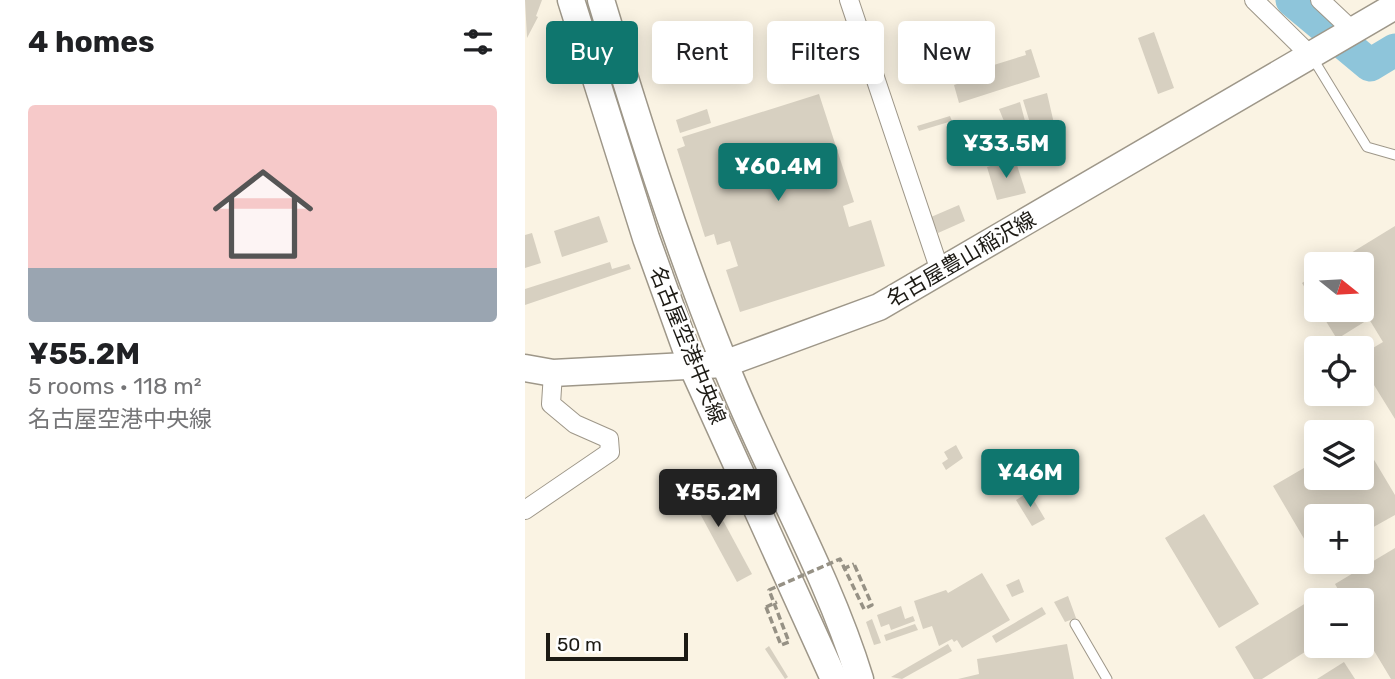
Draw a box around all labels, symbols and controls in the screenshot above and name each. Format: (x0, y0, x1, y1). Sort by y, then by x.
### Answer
chip: Buy (546, 21, 638, 84)
chip: Rent (652, 21, 753, 84)
chip: Filters (767, 21, 884, 84)
chip: New (898, 21, 995, 84)
icon: filters (459, 23, 497, 61)
text: 4 homes (28, 24, 155, 60)
pin: ¥33.5M (949, 120, 1063, 180)
text: ¥33.5M (963, 129, 1049, 157)
pin: ¥60.4M (721, 144, 835, 203)
icon: home (200, 151, 326, 277)
text: ¥60.4M (734, 152, 822, 180)
street label: 名古屋豊山稲沢線 (882, 206, 1040, 312)
north arrow (1304, 252, 1374, 322)
map controls (1304, 252, 1374, 658)
street label: 名古屋空港中央線 (645, 262, 731, 428)
text: ¥55.2M (28, 336, 140, 372)
button: locate (1304, 336, 1374, 406)
text: 5 rooms · 118 m² (28, 372, 202, 400)
text: 名古屋空港中央線 (28, 405, 212, 433)
button: layers (1304, 420, 1374, 490)
pin: ¥46M (989, 449, 1071, 509)
text: ¥46M (997, 458, 1063, 486)
pin: ¥55.2M (661, 470, 775, 529)
text: ¥55.2M (675, 478, 761, 506)
button: + (1304, 504, 1374, 574)
button: − (1304, 588, 1374, 658)
scale bar (546, 630, 688, 662)
text: 50 m (557, 633, 602, 656)

